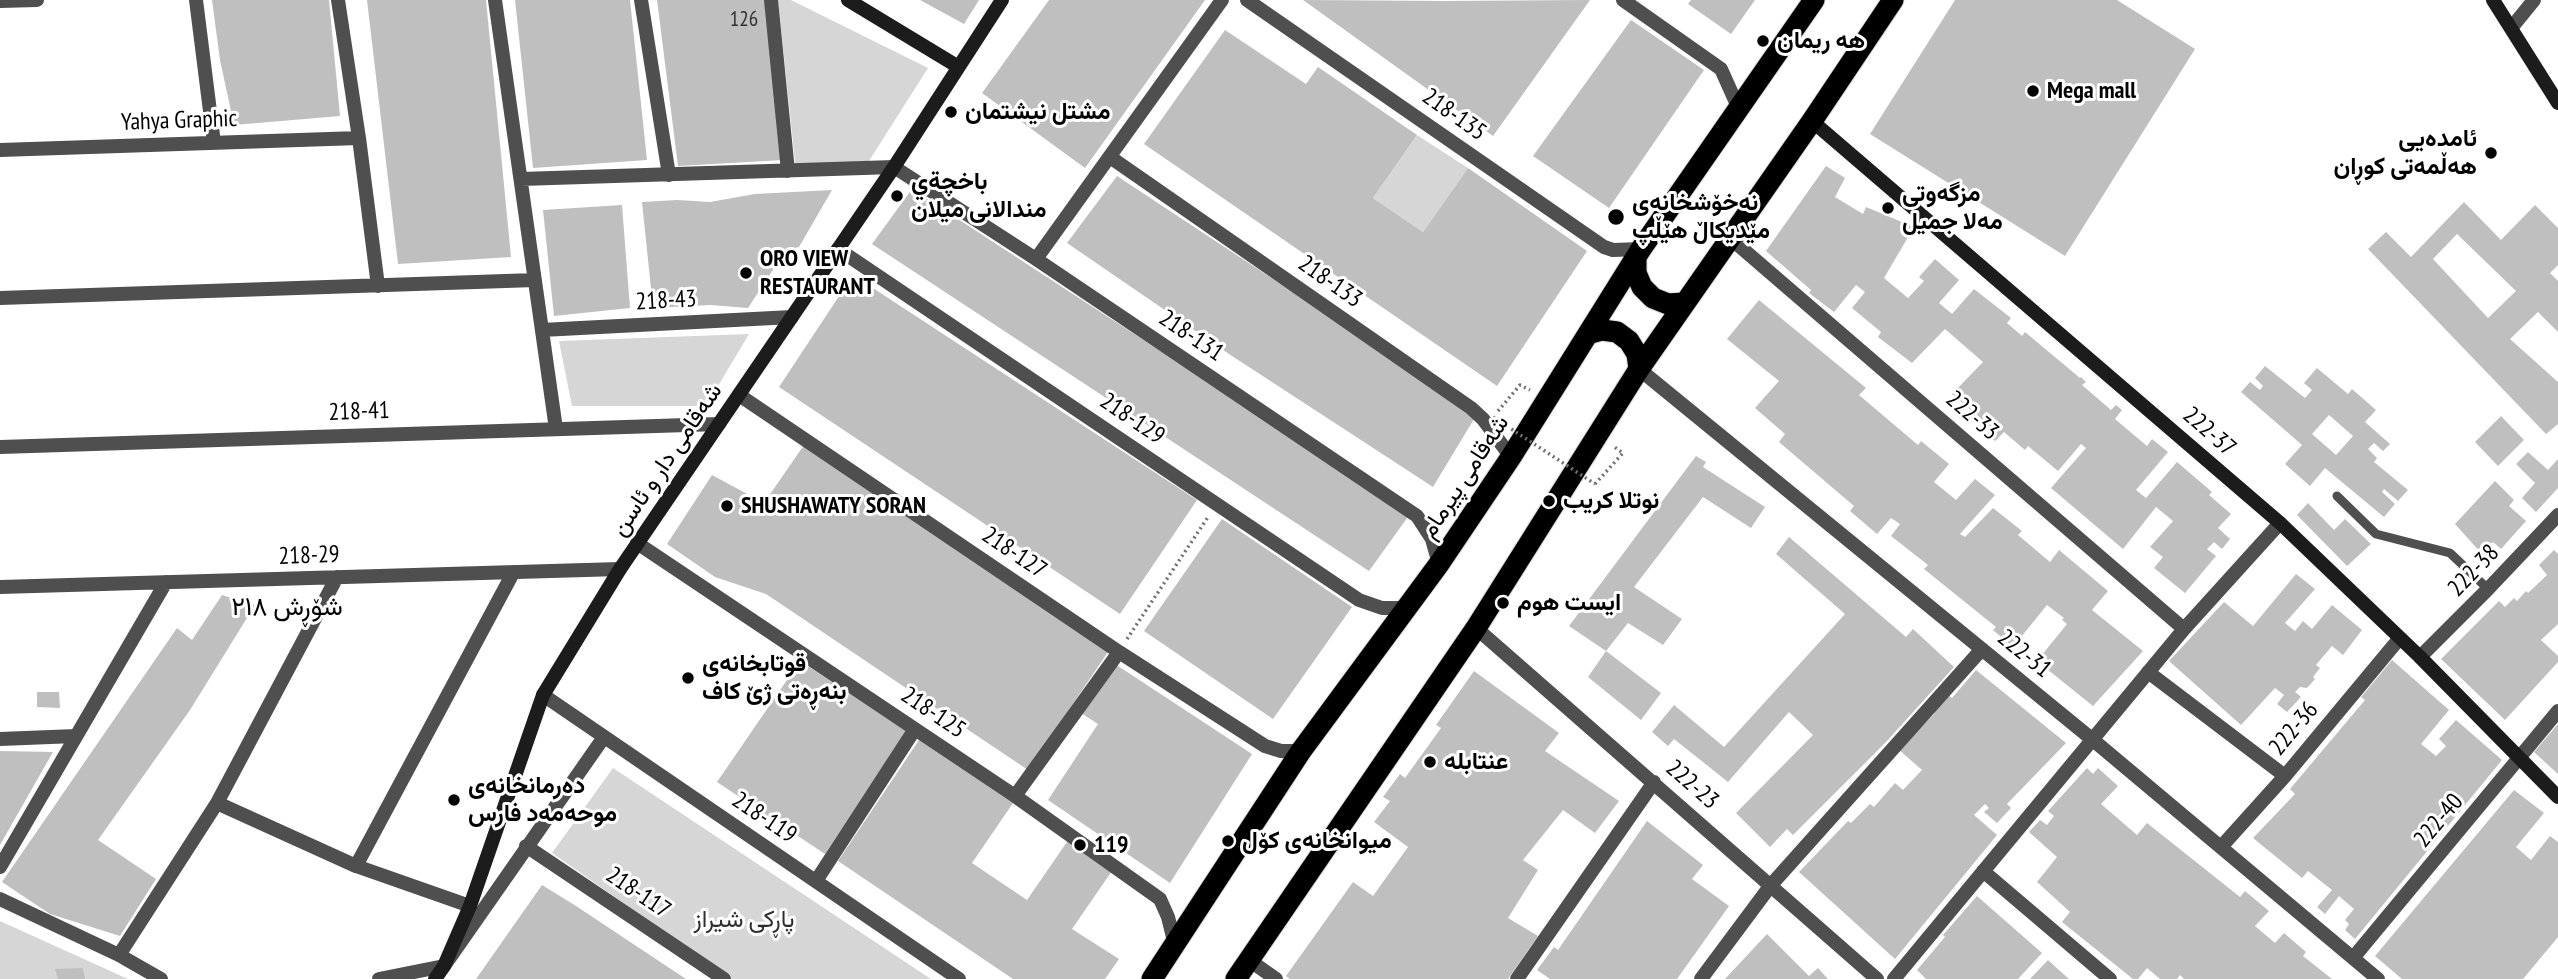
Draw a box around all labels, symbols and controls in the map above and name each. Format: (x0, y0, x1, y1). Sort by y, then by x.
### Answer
house number: 126 (730, 7, 758, 33)
place label: هه ريمان (1777, 27, 1865, 55)
marker: هه ريمان (1755, 33, 1771, 49)
place label: Mega mall (2047, 77, 2136, 105)
street label: 218-135 (1416, 83, 1492, 147)
marker: Mega mall (2025, 83, 2041, 99)
place label: مشتل نيشتمان (965, 98, 1110, 126)
marker: مشتل نيشتمان (943, 104, 959, 120)
street label: Yahya Graphic (120, 105, 238, 137)
place label: ئامدەیی هەڵمەتی کوڕان (2334, 125, 2477, 181)
marker: ئامدەیی هەڵمەتی کوڕان (2483, 145, 2499, 161)
place label: باخچةي مندالانى ميلان (911, 168, 1046, 224)
place label: مزگەوتی مەلا جمیل (1902, 180, 2003, 236)
marker: باخچةي مندالانى ميلان (889, 188, 905, 204)
place label: نەخۆشخانەی مێدیکاڵ هێڵپ (1632, 189, 1770, 245)
marker: مزگەوتی مەلا جمیل (1880, 200, 1896, 216)
marker: نەخۆشخانەی مێدیکاڵ هێڵپ (1606, 207, 1626, 227)
place label: ORO VIEW RESTAURANT (760, 245, 875, 301)
street label: 218-133 (1292, 250, 1368, 314)
marker: ORO VIEW RESTAURANT (738, 265, 754, 281)
street label: 218-43 (635, 285, 697, 317)
street label: 218-131 (1153, 304, 1229, 368)
street label: شەقامی دار و ئاسن (605, 378, 729, 542)
street label: 222-33 (1940, 385, 2004, 447)
street label: 218-129 (1094, 387, 1170, 451)
street label: 218-41 (328, 397, 390, 427)
street label: 222-37 (2177, 401, 2241, 463)
street label: شەقامی پیرمام (1414, 410, 1516, 544)
place label: نوتلا كريب (1563, 487, 1659, 515)
place label: SHUSHAWATY SORAN (741, 492, 926, 520)
marker: نوتلا كريب (1541, 493, 1557, 509)
marker: SHUSHAWATY SORAN (719, 498, 735, 514)
street label: 218-127 (976, 521, 1052, 585)
street label: 222-38 (2442, 539, 2506, 603)
street label: 218-29 (278, 541, 340, 571)
place label: ايست هوم (1517, 589, 1621, 617)
district label: شۆڕش ٢١٨ (231, 592, 343, 624)
marker: ايست هوم (1495, 595, 1511, 611)
street label: 222-31 (1991, 624, 2057, 684)
place label: قوتابخانەی بنەڕەتی ژێ کاف (702, 650, 847, 706)
marker: قوتابخانەی بنەڕەتی ژێ کاف (680, 670, 696, 686)
street label: 218-125 (895, 681, 971, 745)
street label: 222-36 (2263, 696, 2325, 762)
place label: عنتابله (1444, 748, 1508, 776)
marker: عنتابله (1422, 754, 1438, 770)
street label: 222-23 (1660, 754, 1724, 816)
place label: دەرمانخانەی موحەمەد فارس (468, 772, 617, 828)
street label: 218-119 (726, 786, 802, 850)
street label: 222-40 (2408, 788, 2470, 854)
marker: دەرمانخانەی موحەمەد فارس (446, 792, 462, 808)
place label: میوانخانەی کۆل (1242, 827, 1392, 855)
place label: 119 (1094, 831, 1128, 859)
marker: میوانخانەی کۆل (1220, 833, 1236, 849)
marker: 119 (1072, 837, 1088, 853)
street label: 218-117 (600, 861, 676, 925)
park label: پاڕکی شیراز (694, 906, 794, 934)

